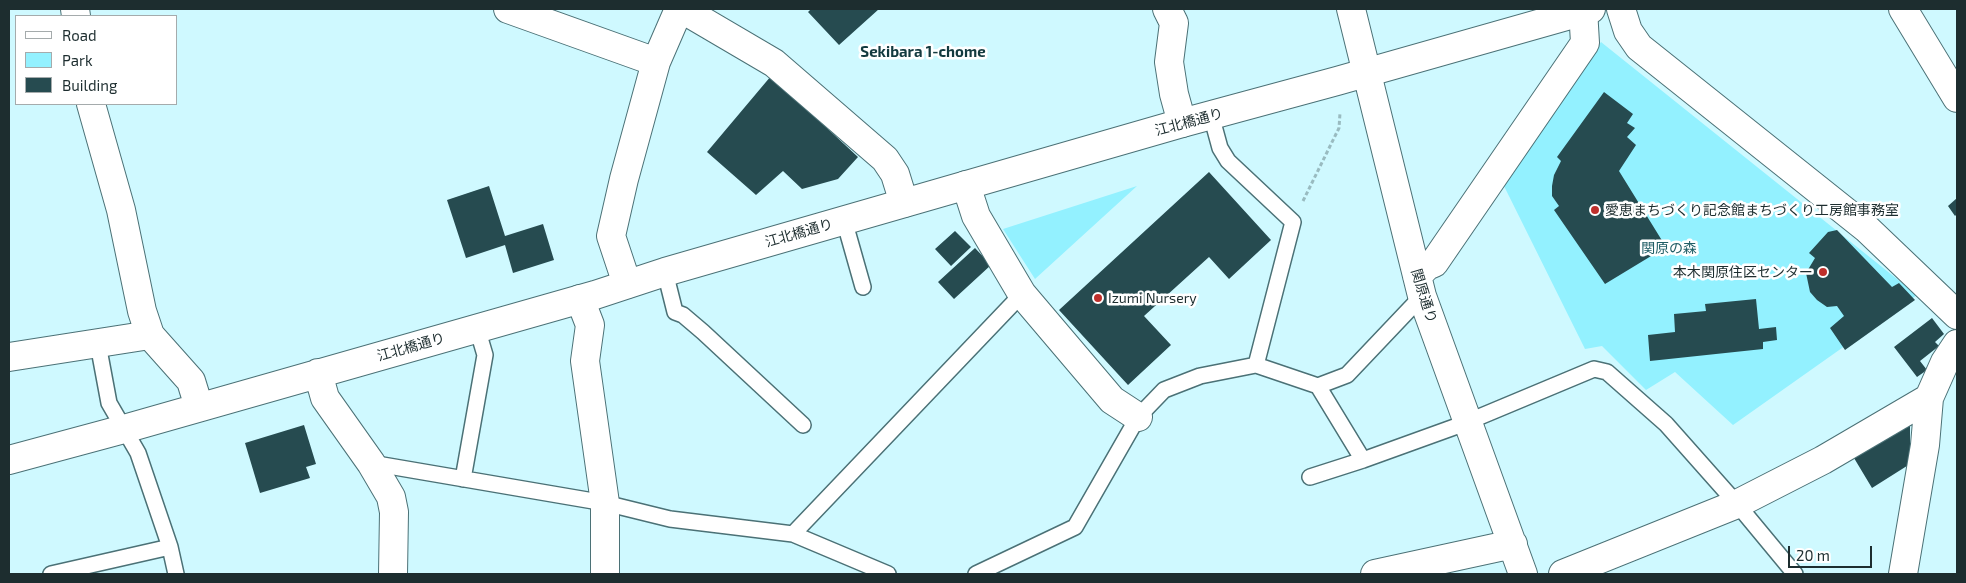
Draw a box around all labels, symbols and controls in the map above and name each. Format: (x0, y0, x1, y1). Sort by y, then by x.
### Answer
legend (15, 15, 178, 105)
text: Road (62, 26, 97, 44)
district label: Sekibara 1-chome (860, 43, 986, 61)
text: Park (62, 51, 93, 69)
text: Building (62, 76, 117, 94)
street label: 江北橋通り (1153, 105, 1225, 139)
place label: 愛恵まちづくり記念館まちづくり工房館事務室 (1605, 202, 1899, 218)
marker: 愛恵まちづくり記念館まちづくり工房館事務室 (1589, 204, 1601, 216)
street label: 江北橋通り (763, 215, 835, 251)
park label: 関原の森 (1641, 240, 1697, 256)
place label: 本木関原住区センター (1673, 264, 1813, 280)
marker: 本木関原住区センター (1817, 266, 1829, 278)
street label: 関原通り (1408, 267, 1440, 325)
place label: Izumi Nursery (1108, 290, 1197, 306)
marker: Izumi Nursery (1092, 292, 1104, 304)
street label: 江北橋通り (375, 329, 447, 365)
scale bar (1791, 536, 1875, 568)
text: 20 m (1796, 546, 1830, 564)

